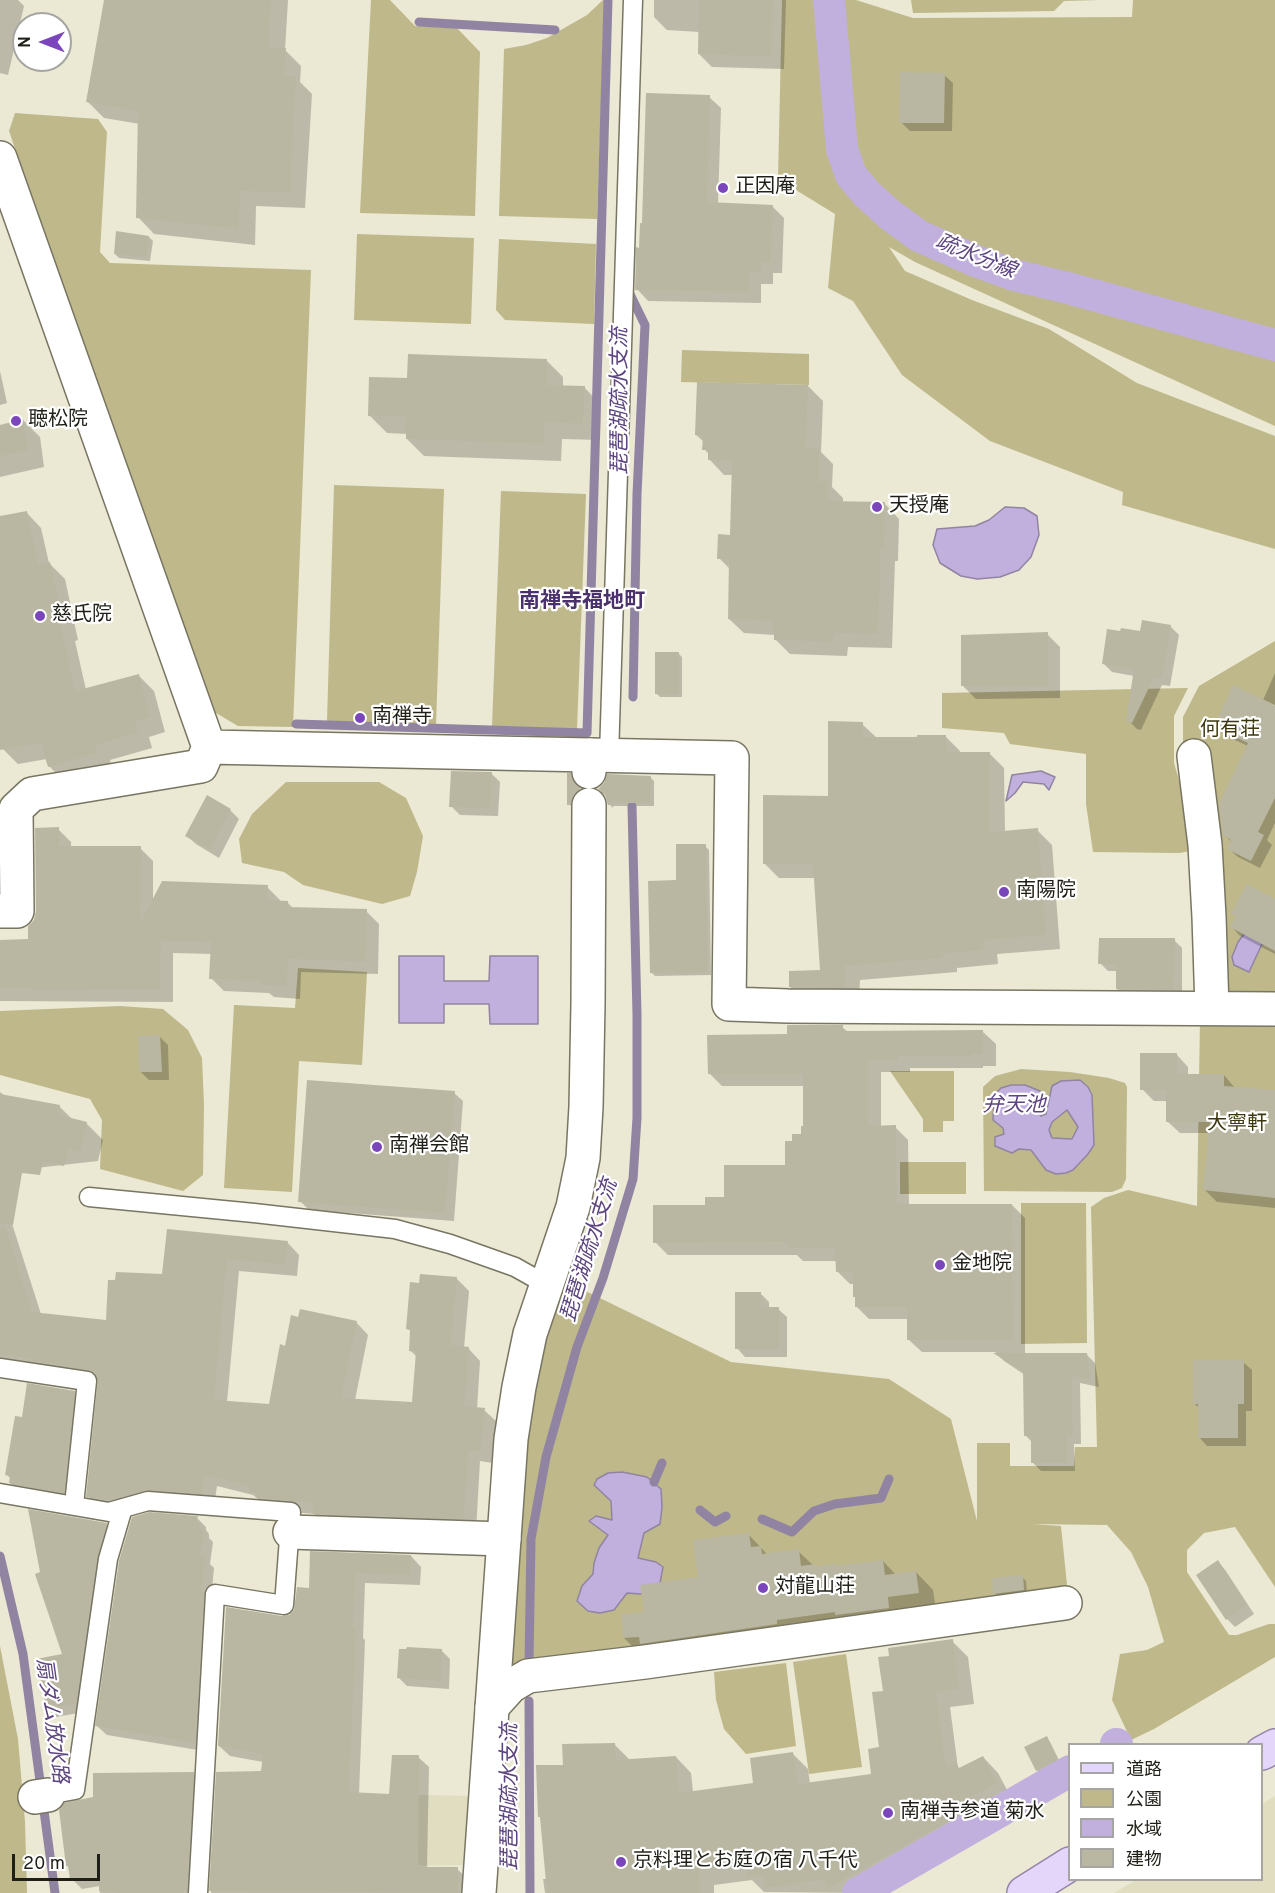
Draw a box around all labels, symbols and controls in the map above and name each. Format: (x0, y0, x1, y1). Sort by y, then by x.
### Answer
north arrow (12, 12, 72, 72)
text: N (16, 36, 36, 48)
place label: 正因庵 (735, 176, 795, 200)
marker: 正因庵 (716, 181, 730, 195)
water label: 疏水分線 (931, 231, 1019, 285)
water label: 琵琶湖疏水支流 (609, 328, 635, 474)
place label: 聴松院 (28, 409, 88, 433)
marker: 聴松院 (9, 414, 23, 428)
place label: 天授庵 (889, 495, 949, 519)
marker: 天授庵 (870, 500, 884, 514)
district label: 南禅寺福地町 (519, 590, 645, 616)
place label: 慈氏院 (52, 604, 112, 628)
marker: 慈氏院 (33, 609, 47, 623)
place label: 南禅寺 (372, 706, 432, 730)
marker: 南禅寺 (353, 711, 367, 725)
park label: 何有荘 (1200, 719, 1260, 743)
place label: 南陽院 (1016, 880, 1076, 904)
marker: 南陽院 (997, 885, 1011, 899)
water label: 弁天池 (983, 1094, 1045, 1120)
park label: 大寧軒 (1207, 1113, 1267, 1137)
place label: 南禅会館 (389, 1135, 469, 1159)
marker: 南禅会館 (370, 1140, 384, 1154)
water label: 琵琶湖疏水支流 (557, 1177, 625, 1325)
place label: 金地院 (952, 1253, 1012, 1277)
marker: 金地院 (933, 1258, 947, 1272)
place label: 対龍山荘 (775, 1576, 855, 1600)
marker: 対龍山荘 (756, 1581, 770, 1595)
water label: 扇ダム放水路 (29, 1657, 71, 1785)
water label: 琵琶湖疏水支流 (499, 1724, 525, 1870)
legend (1068, 1743, 1263, 1881)
text: 道路 (1126, 1759, 1162, 1782)
text: 公園 (1126, 1789, 1162, 1812)
place label: 南禅寺参道 菊水 (900, 1801, 1045, 1825)
marker: 南禅寺参道 菊水 (881, 1806, 895, 1820)
text: 水域 (1126, 1819, 1162, 1842)
scale bar (15, 1842, 104, 1880)
text: 建物 (1126, 1849, 1162, 1872)
place label: 京料理とお庭の宿 八千代 (633, 1850, 858, 1874)
text: 20 m (23, 1853, 65, 1876)
marker: 京料理とお庭の宿 八千代 (614, 1855, 628, 1869)

